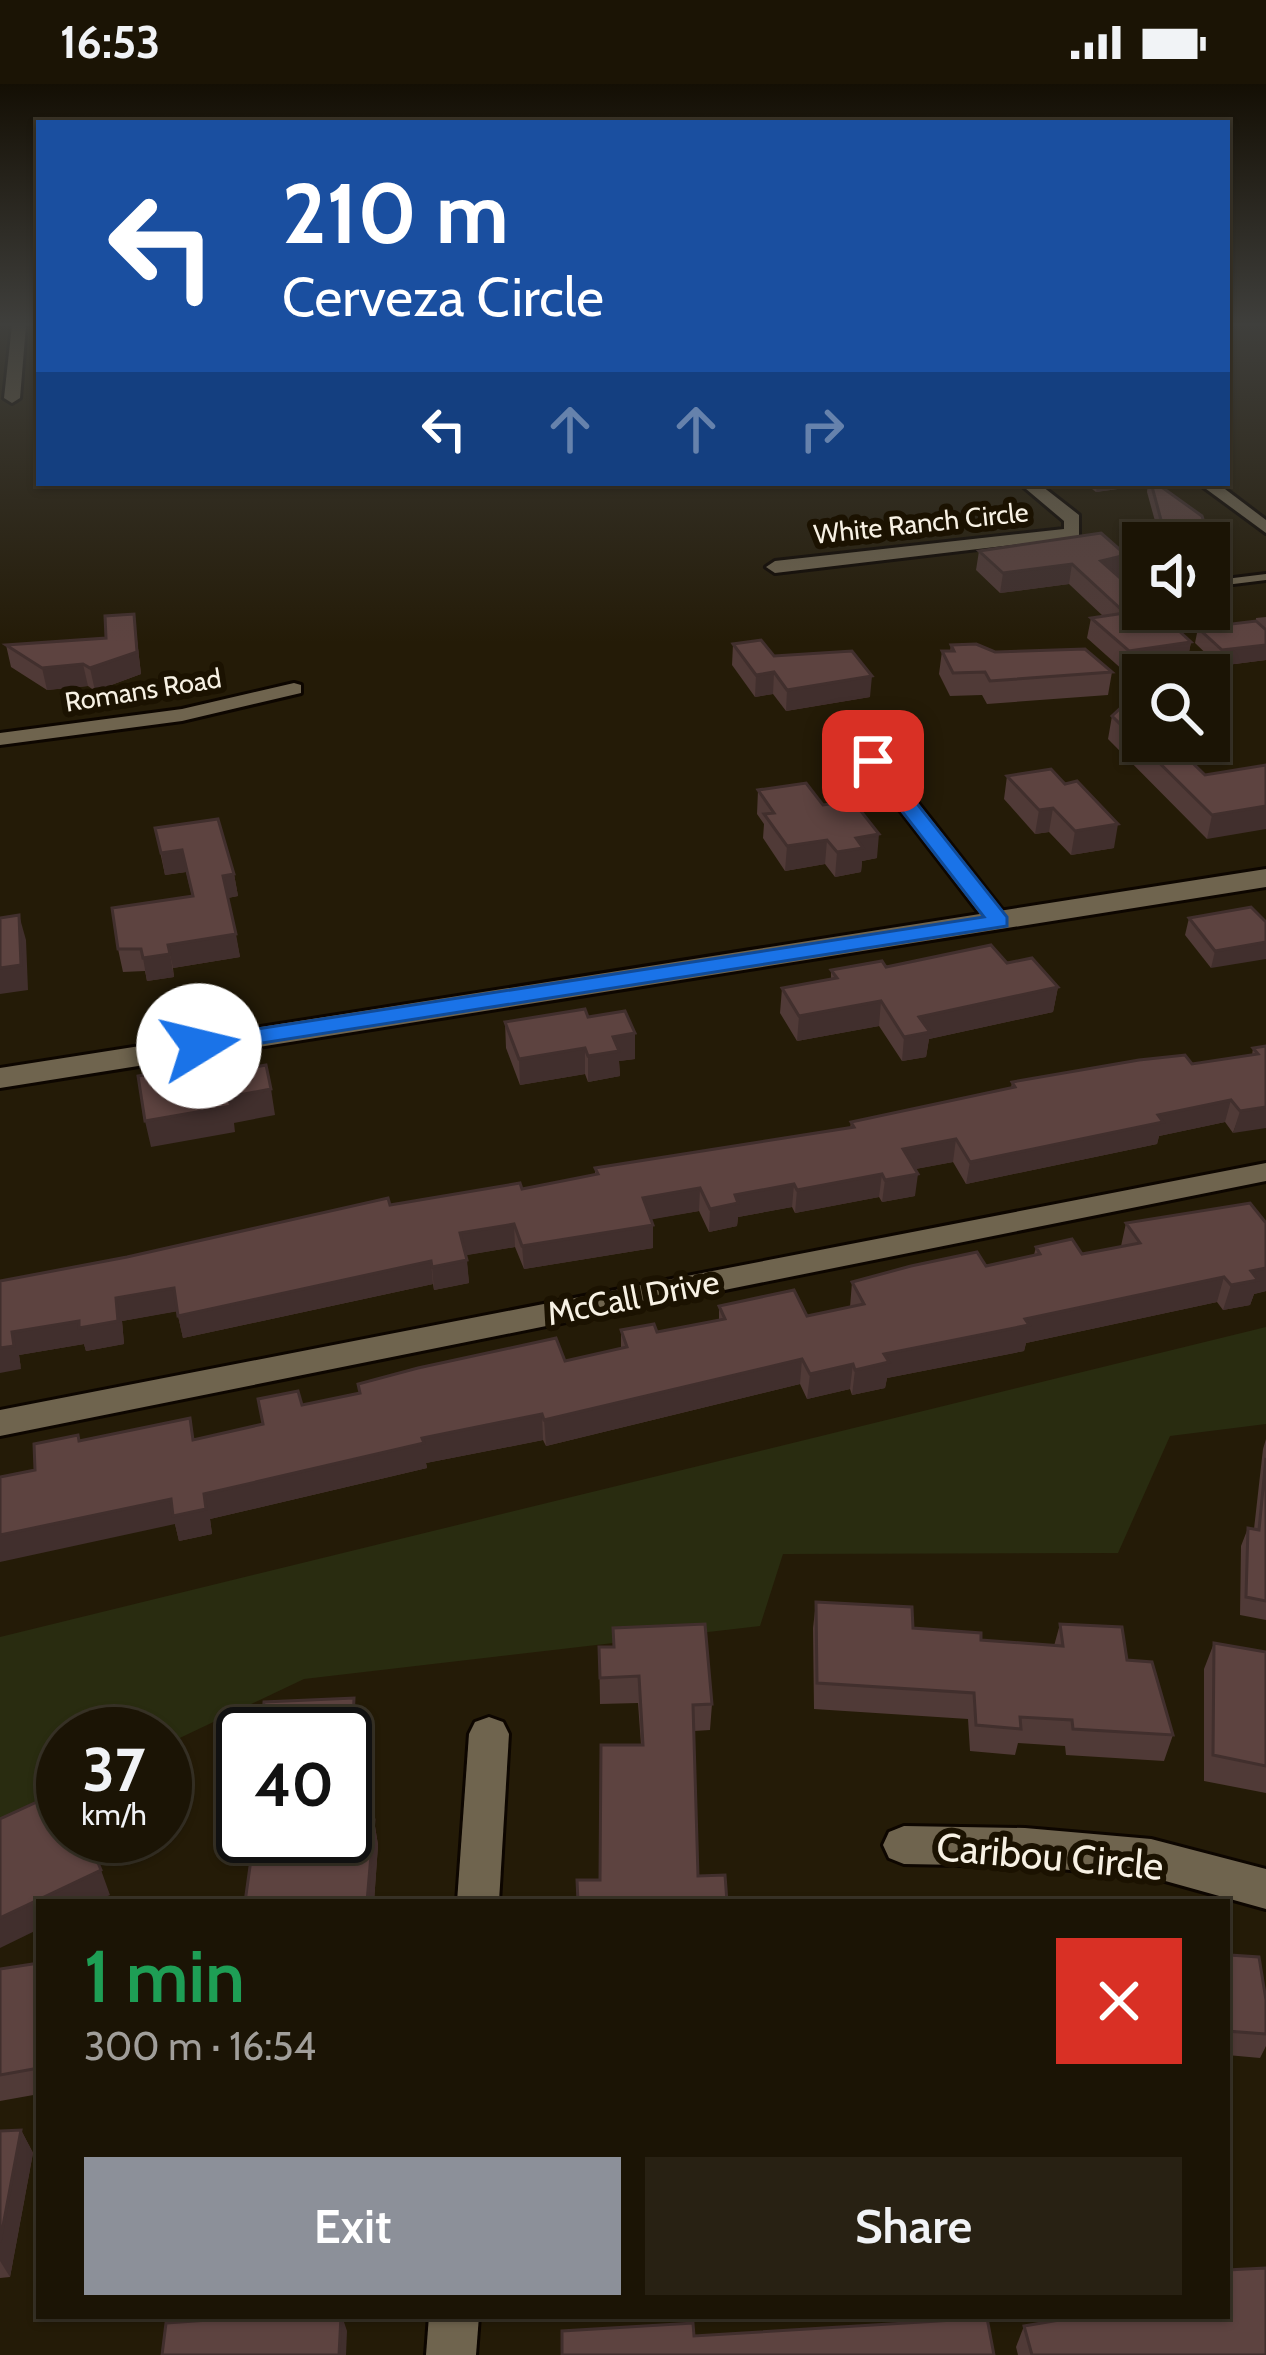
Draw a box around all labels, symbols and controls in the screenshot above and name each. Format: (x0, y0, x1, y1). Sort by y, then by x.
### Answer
text: 16:53 (60, 15, 160, 69)
text: 210 m (282, 162, 509, 264)
icon: left (84, 168, 240, 324)
text: Cerveza Circle (282, 264, 604, 330)
icon: left (411, 396, 477, 462)
icon: ahead (537, 396, 603, 462)
icon: ahead (663, 396, 729, 462)
icon: right (789, 396, 855, 462)
street label: White Ranch Circle (812, 495, 1030, 551)
map controls (1122, 522, 1230, 762)
button: sound (1122, 522, 1230, 630)
button: search (1122, 654, 1230, 762)
street label: Romans Road (62, 661, 224, 719)
pin (822, 710, 924, 812)
icon: arrive (840, 728, 906, 794)
position arrow (136, 983, 262, 1109)
street label: McCall Drive (544, 1261, 722, 1333)
speed limit sign: 40 (216, 1707, 372, 1863)
text: 37 (83, 1733, 145, 1806)
text: km/h (81, 1796, 147, 1833)
street label: Caribou Circle (935, 1822, 1165, 1890)
text: 1 min (84, 1933, 245, 2020)
button: close (1056, 1938, 1182, 2064)
text: 300 m · 16:54 (84, 2022, 316, 2070)
button: Exit (84, 2157, 621, 2295)
button: Share (645, 2157, 1182, 2295)

